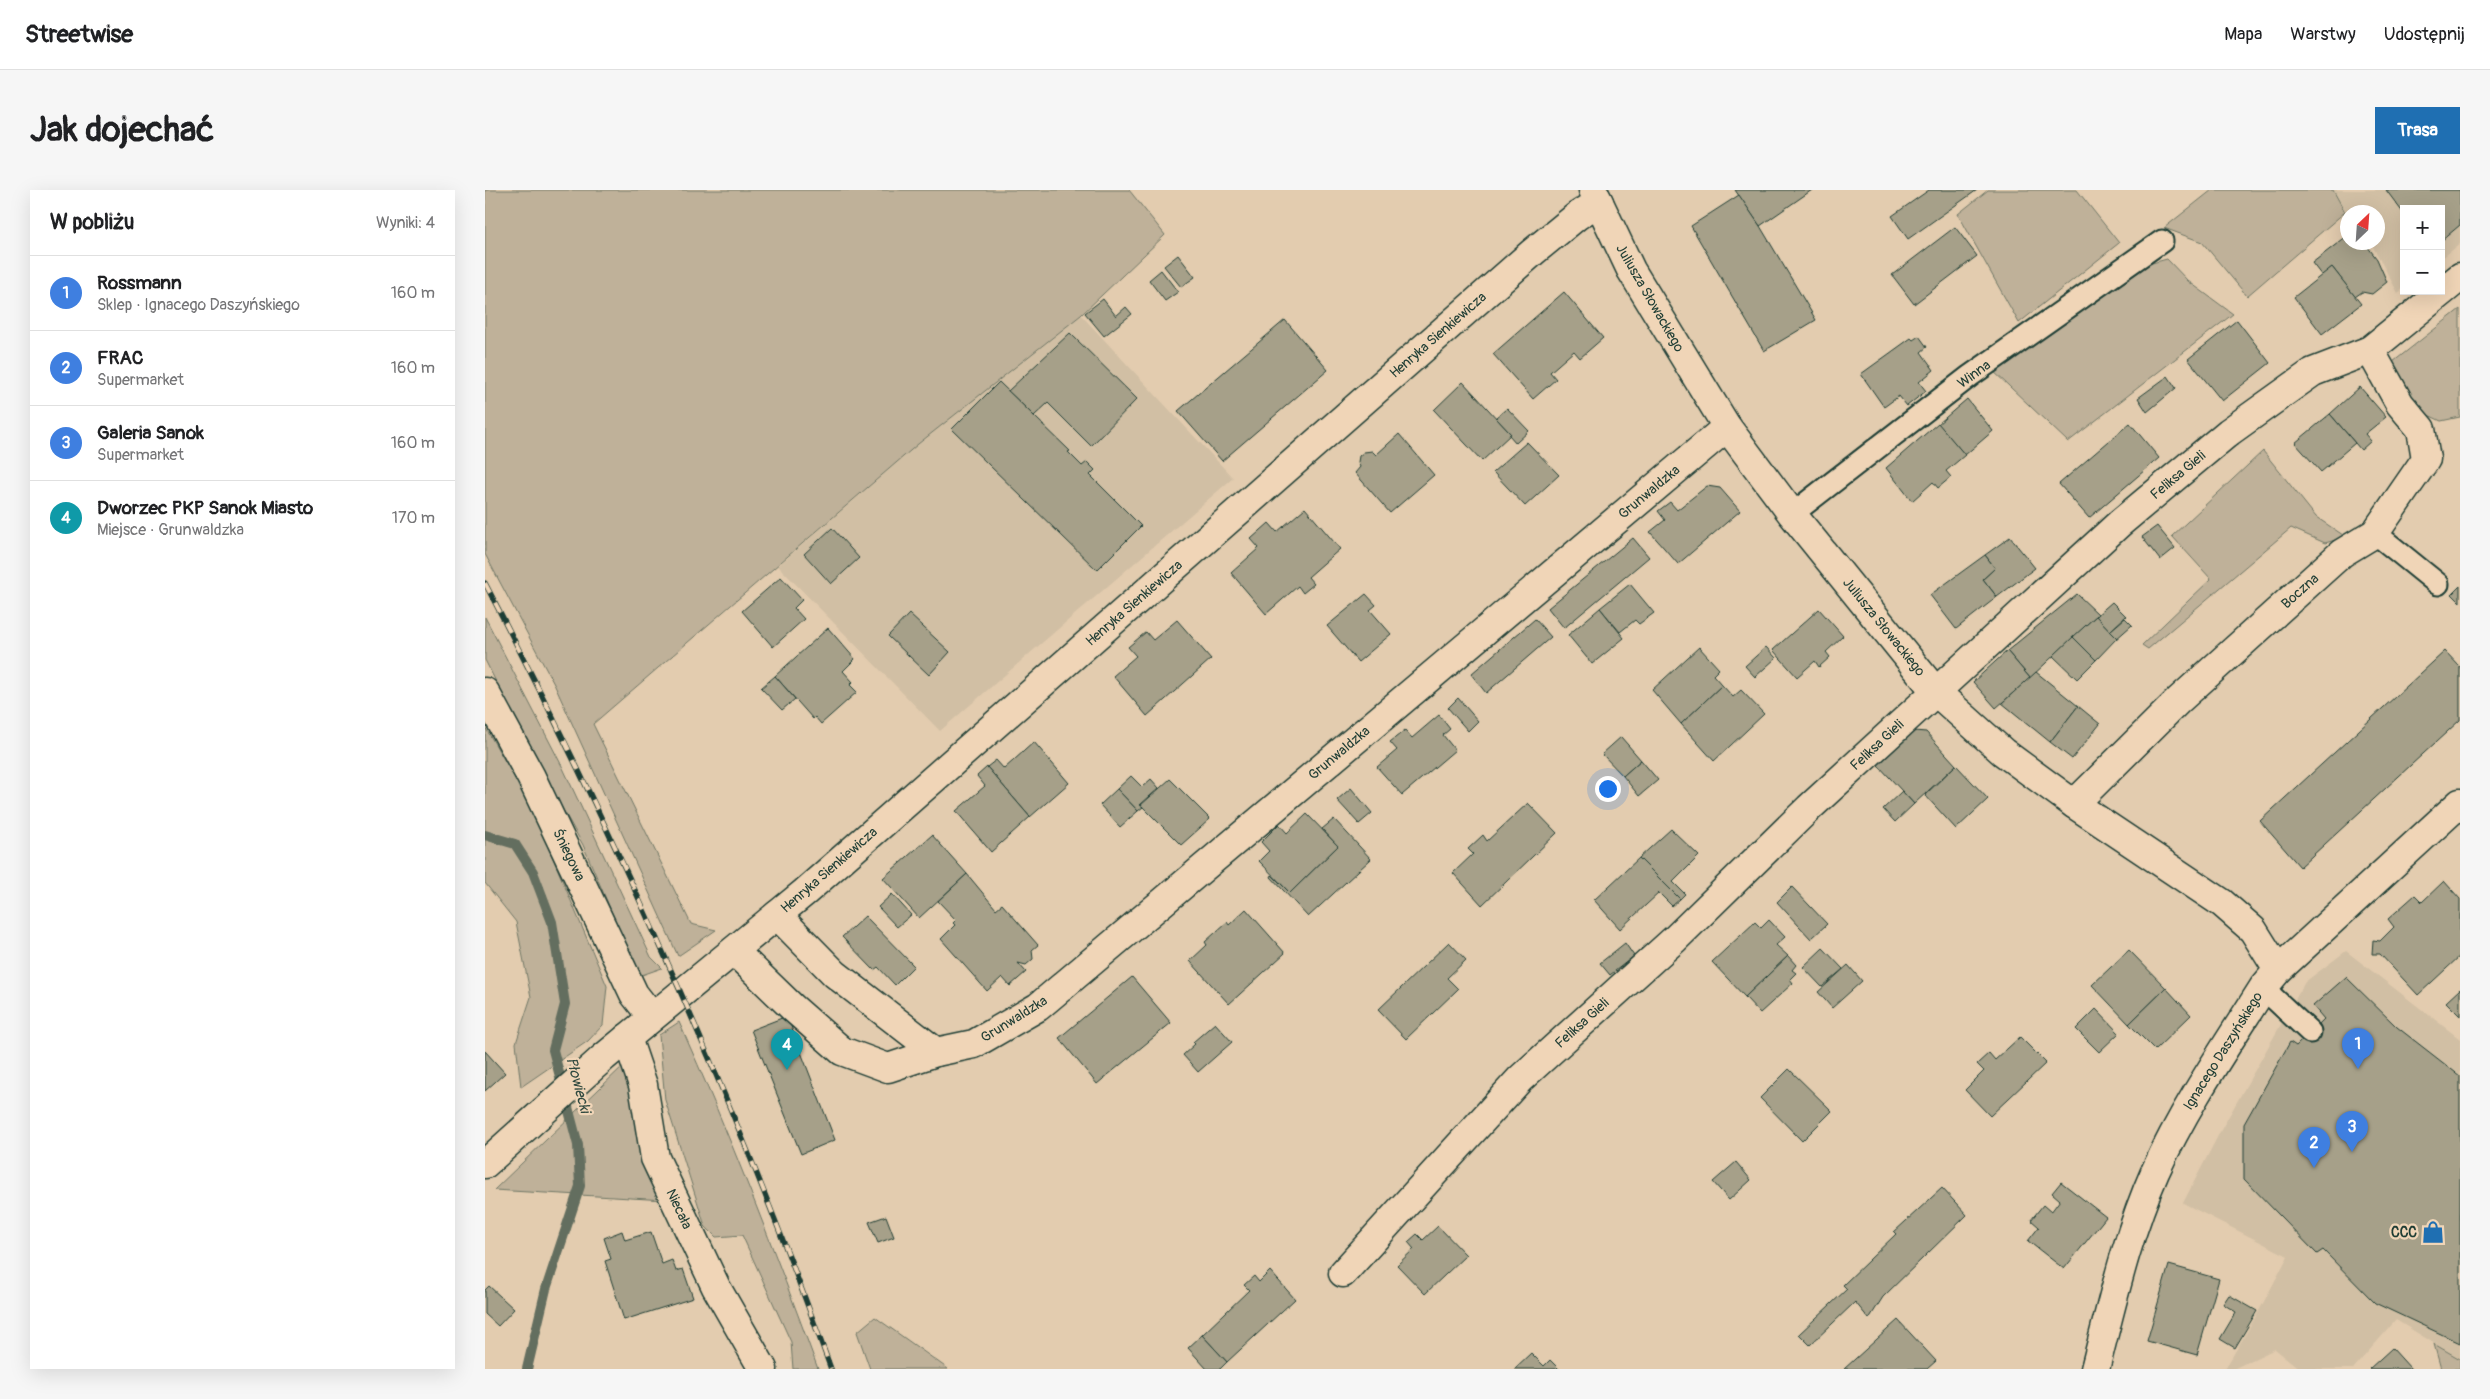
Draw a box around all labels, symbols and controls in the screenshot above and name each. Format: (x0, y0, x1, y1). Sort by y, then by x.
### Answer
text: Streetwise (25, 20, 133, 49)
text: Mapa (2224, 23, 2262, 46)
text: Warstwy (2290, 23, 2356, 46)
text: Udostępnij (2384, 23, 2465, 46)
button: Trasa (2375, 107, 2460, 154)
text: Jak dojechać (30, 108, 214, 152)
north arrow (2340, 205, 2385, 250)
map controls (2400, 205, 2445, 295)
button: + (2400, 205, 2445, 250)
text: W pobliżu (50, 209, 134, 236)
text: Wyniki: 4 (376, 213, 435, 233)
street label: Juliusza Słowackiego (1612, 241, 1688, 355)
button: − (2400, 250, 2445, 295)
text: Rossmann (97, 271, 182, 295)
text: 1 (63, 283, 69, 303)
text: 160 m (391, 283, 435, 303)
street label: Henryka Sienkiewicza (1386, 288, 1490, 382)
text: Sklep · Ignacego Daszyńskiego (97, 295, 300, 315)
text: FRAC (97, 346, 144, 370)
street label: Winna (1954, 356, 1994, 392)
text: 2 (62, 358, 70, 378)
text: 160 m (391, 358, 435, 378)
text: Supermarket (97, 370, 184, 390)
text: Galeria Sanok (97, 421, 204, 445)
text: 3 (62, 433, 70, 453)
text: 160 m (391, 433, 435, 453)
text: Supermarket (97, 445, 184, 465)
street label: Feliksa Gieli (2147, 447, 2209, 503)
street label: Grunwaldzka (1615, 461, 1683, 523)
text: Dworzec PKP Sanok Miasto (97, 496, 313, 520)
text: 4 (61, 508, 71, 528)
text: 170 m (392, 508, 435, 528)
text: Miejsce · Grunwaldzka (97, 520, 244, 540)
street label: Henryka Sienkiewicza (1082, 556, 1186, 650)
street label: Boczna (2278, 570, 2322, 612)
street label: Juliusza Słowackiego (1839, 574, 1929, 680)
street label: Feliksa Gieli (1847, 716, 1908, 774)
street label: Grunwaldzka (1305, 722, 1373, 784)
your location (1595, 776, 1621, 802)
street label: Henryka Sienkiewicza (777, 823, 881, 917)
street label: Śniegowa (549, 826, 590, 884)
street label: Ignacego Daszyńskiego (2180, 988, 2266, 1113)
street label: Grunwaldzka (978, 992, 1050, 1046)
street label: Feliksa Gieli (1551, 994, 1613, 1052)
pin: 1 (2342, 1028, 2374, 1069)
pin: 4 (771, 1029, 803, 1070)
water label: Płowiecki (561, 1055, 595, 1117)
pin: 3 (2336, 1111, 2368, 1152)
pin: 2 (2298, 1127, 2330, 1168)
street label: Niecała (662, 1186, 696, 1232)
shop icon: CCC (2420, 1219, 2446, 1245)
place label: CCC (2391, 1224, 2417, 1241)

